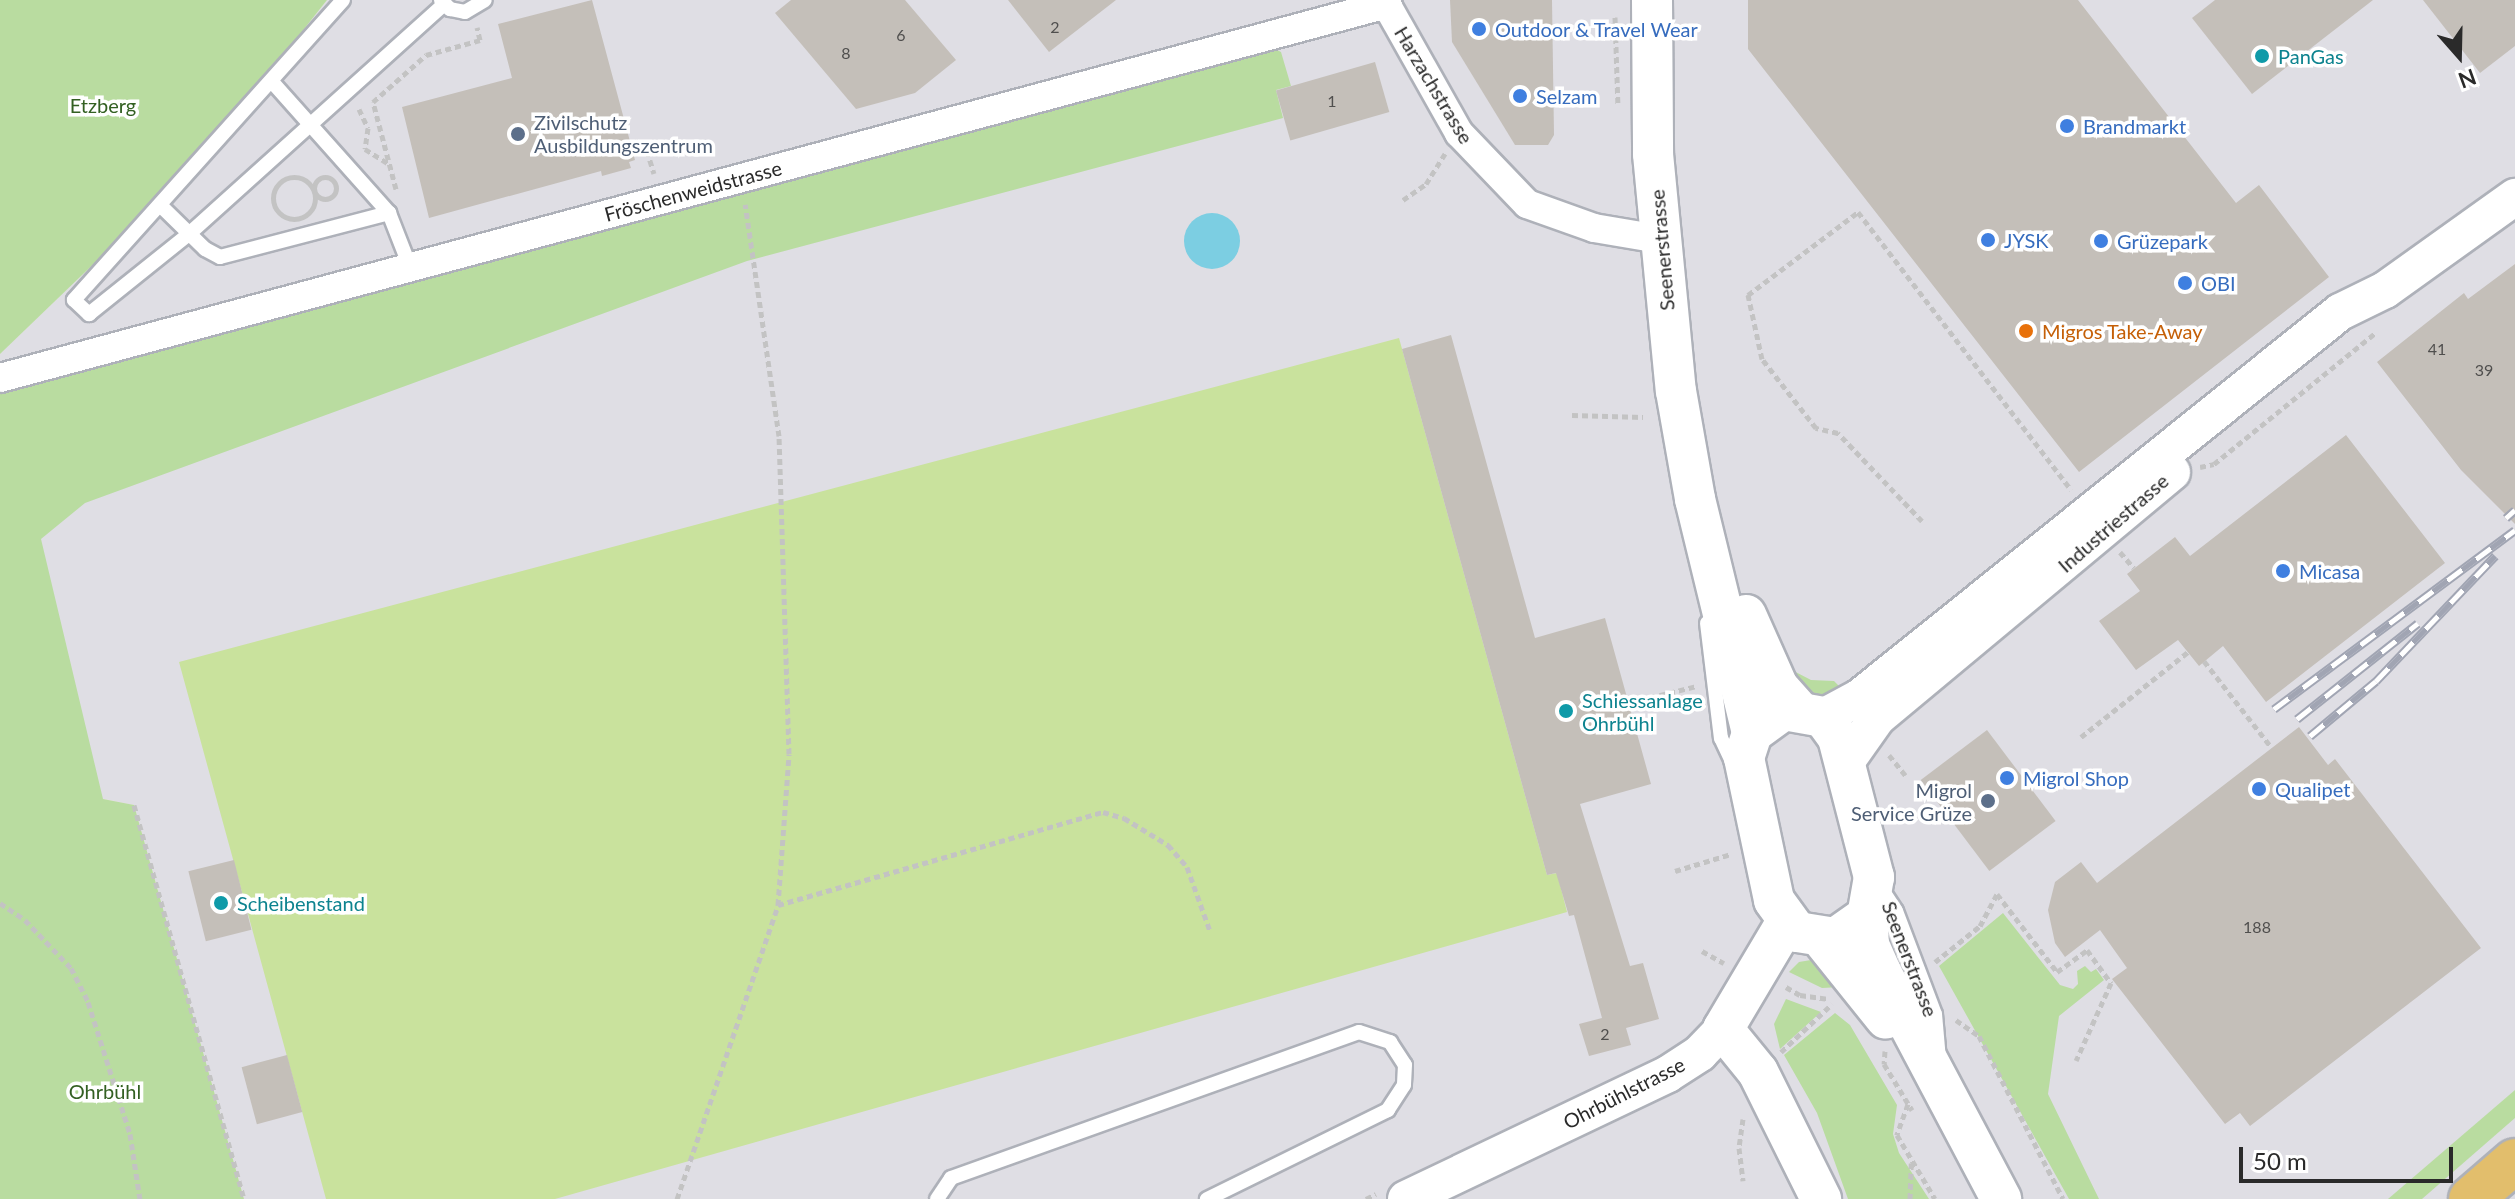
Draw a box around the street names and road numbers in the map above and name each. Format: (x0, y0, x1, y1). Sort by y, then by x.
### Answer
street label: Harzachstrasse (1390, 22, 1478, 148)
street label: Fröschenweidstrasse (602, 156, 784, 226)
street label: Seenerstrasse (1645, 188, 1679, 312)
street label: Industriestrasse (2053, 469, 2173, 577)
street label: Seenerstrasse (1877, 898, 1943, 1020)
street label: Ohrbühlstrasse (1559, 1052, 1689, 1134)

